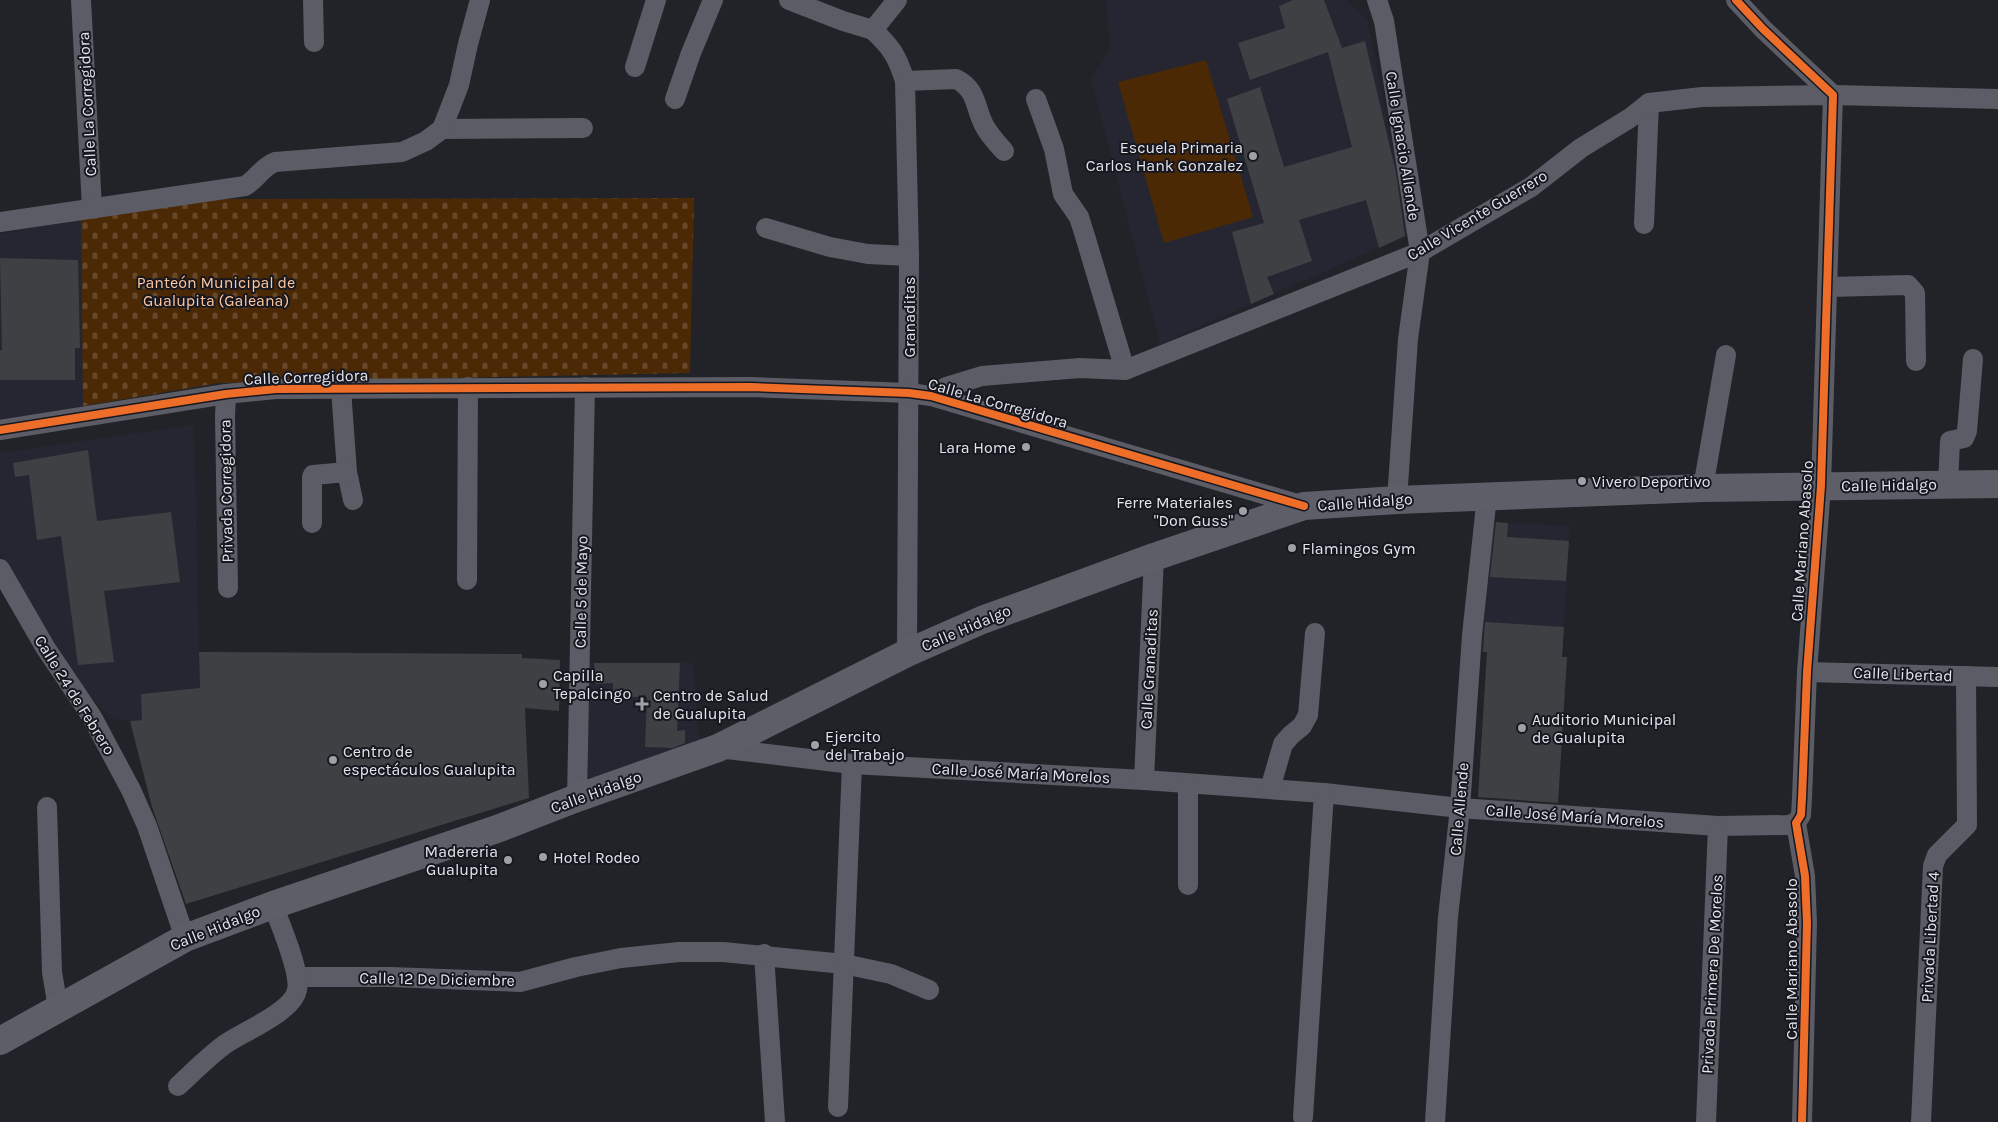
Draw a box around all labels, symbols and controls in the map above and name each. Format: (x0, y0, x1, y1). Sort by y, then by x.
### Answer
street label: Calle La Corregidora (74, 31, 100, 177)
street label: Calle Ignacio Allende (1382, 70, 1424, 222)
place label: Escuela Primaria Carlos Hank Gonzalez (1086, 138, 1243, 175)
marker: Escuela Primaria Carlos Hank Gonzalez (1247, 150, 1259, 162)
street label: Calle Vicente Guerrero (1404, 166, 1550, 264)
park label: Panteón Municipal de Gualupita (Galeana) (137, 273, 295, 310)
street label: Granaditas (900, 277, 919, 357)
street label: Calle Corregidora (243, 365, 369, 389)
street label: Calle La Corregidora (926, 374, 1070, 432)
street label: Privada Corregidora (215, 419, 237, 563)
place label: Lara Home (939, 438, 1016, 457)
marker: Lara Home (1020, 441, 1032, 453)
street label: Calle Mariano Abasolo (1787, 460, 1817, 622)
place label: Vivero Deportivo (1592, 472, 1711, 491)
marker: Vivero Deportivo (1576, 475, 1588, 487)
street label: Calle Hidalgo (1841, 475, 1937, 495)
street label: Calle Hidalgo (1317, 489, 1413, 515)
place label: Ferre Materiales "Don Guss" (1116, 493, 1233, 530)
marker: Ferre Materiales "Don Guss" (1237, 505, 1249, 517)
street label: Calle 5 de Mayo (571, 536, 591, 648)
place label: Flamingos Gym (1302, 539, 1416, 558)
marker: Flamingos Gym (1286, 542, 1298, 554)
street label: Calle Hidalgo (918, 601, 1014, 655)
street label: Calle Granaditas (1136, 608, 1162, 730)
street label: Calle 24 de Febrero (31, 632, 119, 758)
street label: Calle Libertad (1853, 663, 1953, 685)
place label: Capilla Tepalcingo (553, 666, 631, 703)
marker: Capilla Tepalcingo (537, 678, 549, 690)
place label: Centro de Salud de Gualupita (653, 686, 769, 723)
marker: Centro de Salud de Gualupita (635, 697, 649, 711)
place label: Auditorio Municipal de Gualupita (1532, 710, 1676, 747)
marker: Auditorio Municipal de Gualupita (1516, 722, 1528, 734)
place label: Ejercito del Trabajo (825, 727, 904, 764)
marker: Ejercito del Trabajo (809, 739, 821, 751)
place label: Centro de espectáculos Gualupita (343, 742, 516, 779)
marker: Centro de espectáculos Gualupita (327, 754, 339, 766)
street label: Calle José María Morelos (931, 759, 1111, 787)
street label: Calle Allende (1445, 762, 1473, 856)
street label: Calle Hidalgo (548, 767, 644, 817)
street label: Calle José María Morelos (1485, 800, 1665, 832)
place label: Madereria Gualupita (425, 842, 498, 879)
place label: Hotel Rodeo (553, 848, 640, 867)
marker: Hotel Rodeo (537, 851, 549, 863)
marker: Madereria Gualupita (502, 854, 514, 866)
street label: Privada Libertad 4 (1917, 871, 1943, 1003)
street label: Privada Primera De Morelos (1697, 874, 1727, 1074)
street label: Calle Mariano Abasolo (1782, 878, 1801, 1040)
street label: Calle Hidalgo (167, 901, 263, 955)
street label: Calle 12 De Diciembre (359, 968, 515, 990)

